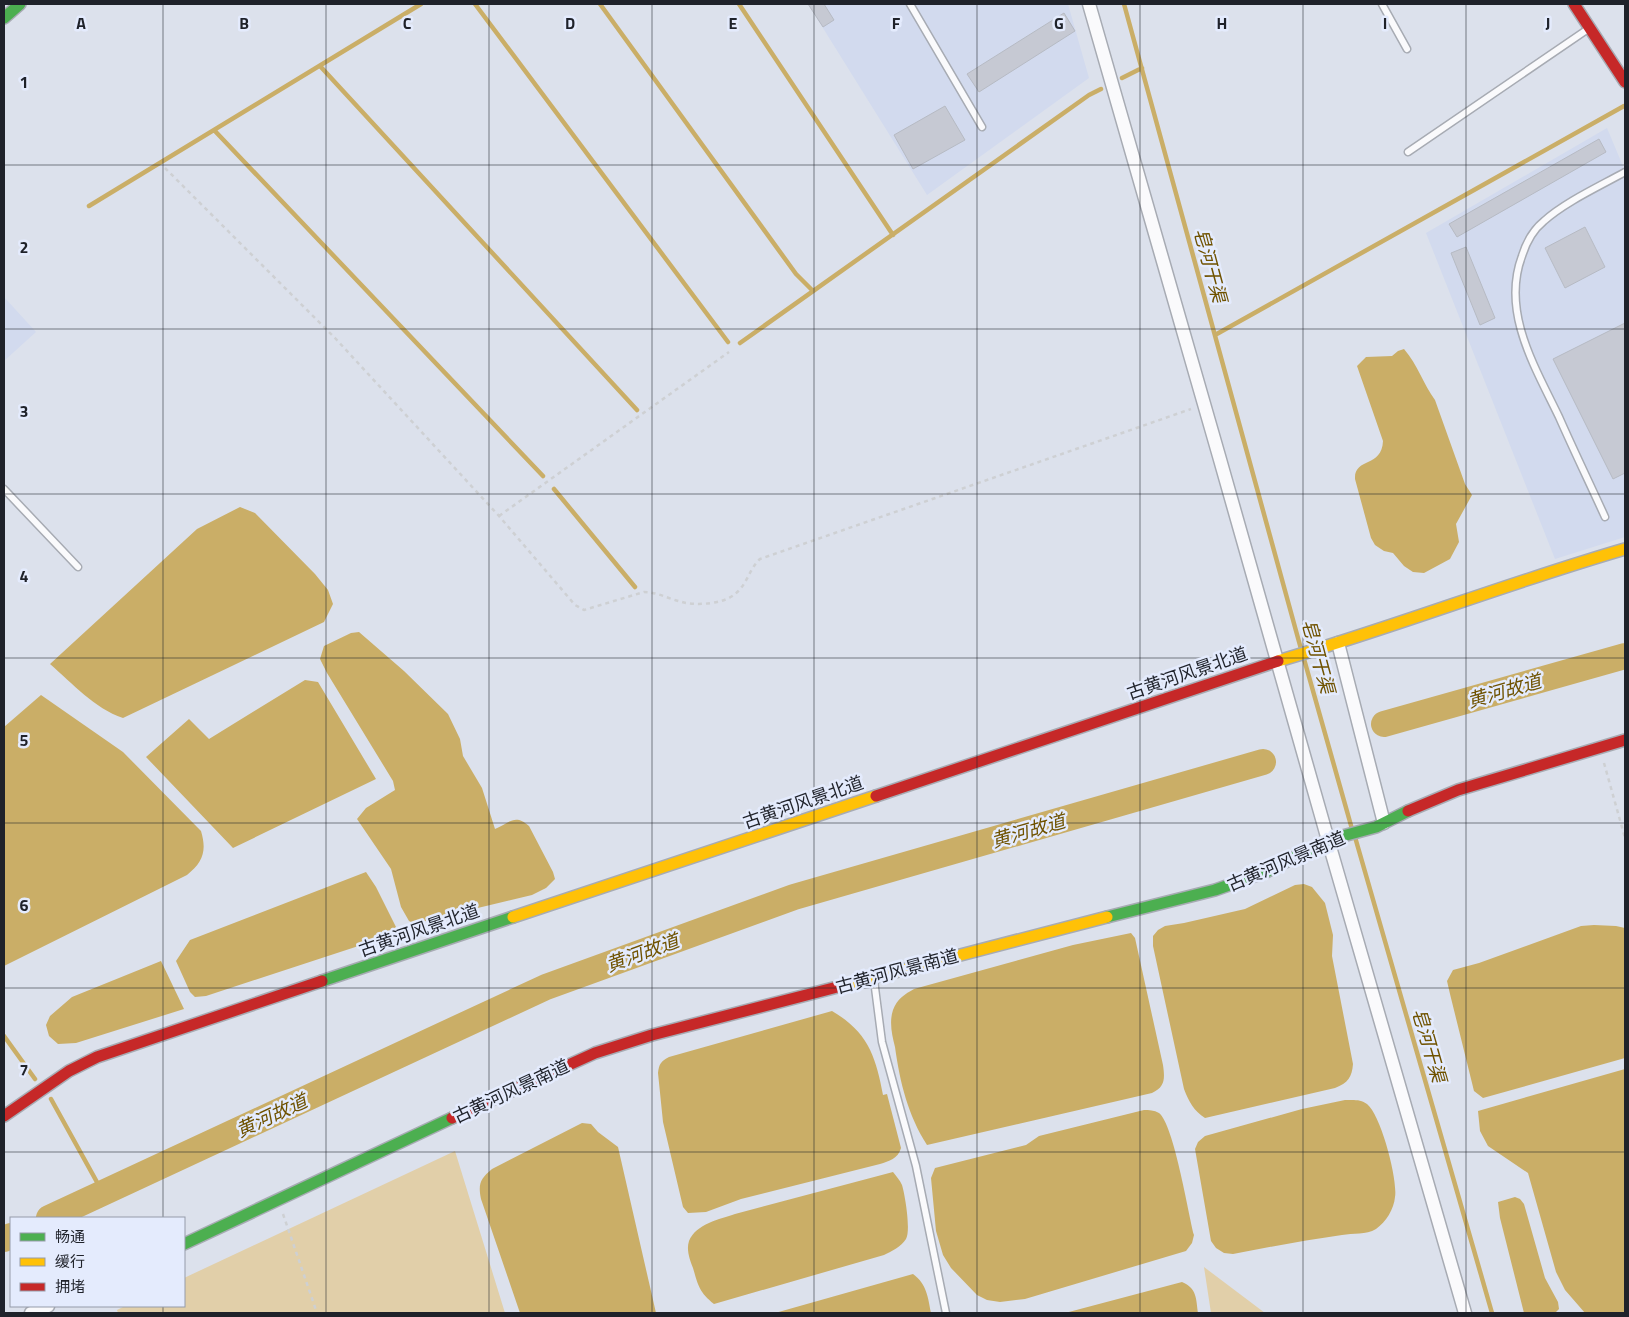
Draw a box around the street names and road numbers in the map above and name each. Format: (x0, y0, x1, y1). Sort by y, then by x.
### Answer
street label: 古黄河风景北道 (1123, 640, 1251, 706)
street label: 古黄河风景北道 (739, 769, 867, 835)
street label: 古黄河风景南道 (1223, 824, 1349, 898)
street label: 古黄河风景北道 (355, 897, 483, 963)
street label: 古黄河风景南道 (833, 942, 961, 1000)
street label: 古黄河风景南道 (448, 1052, 574, 1130)

